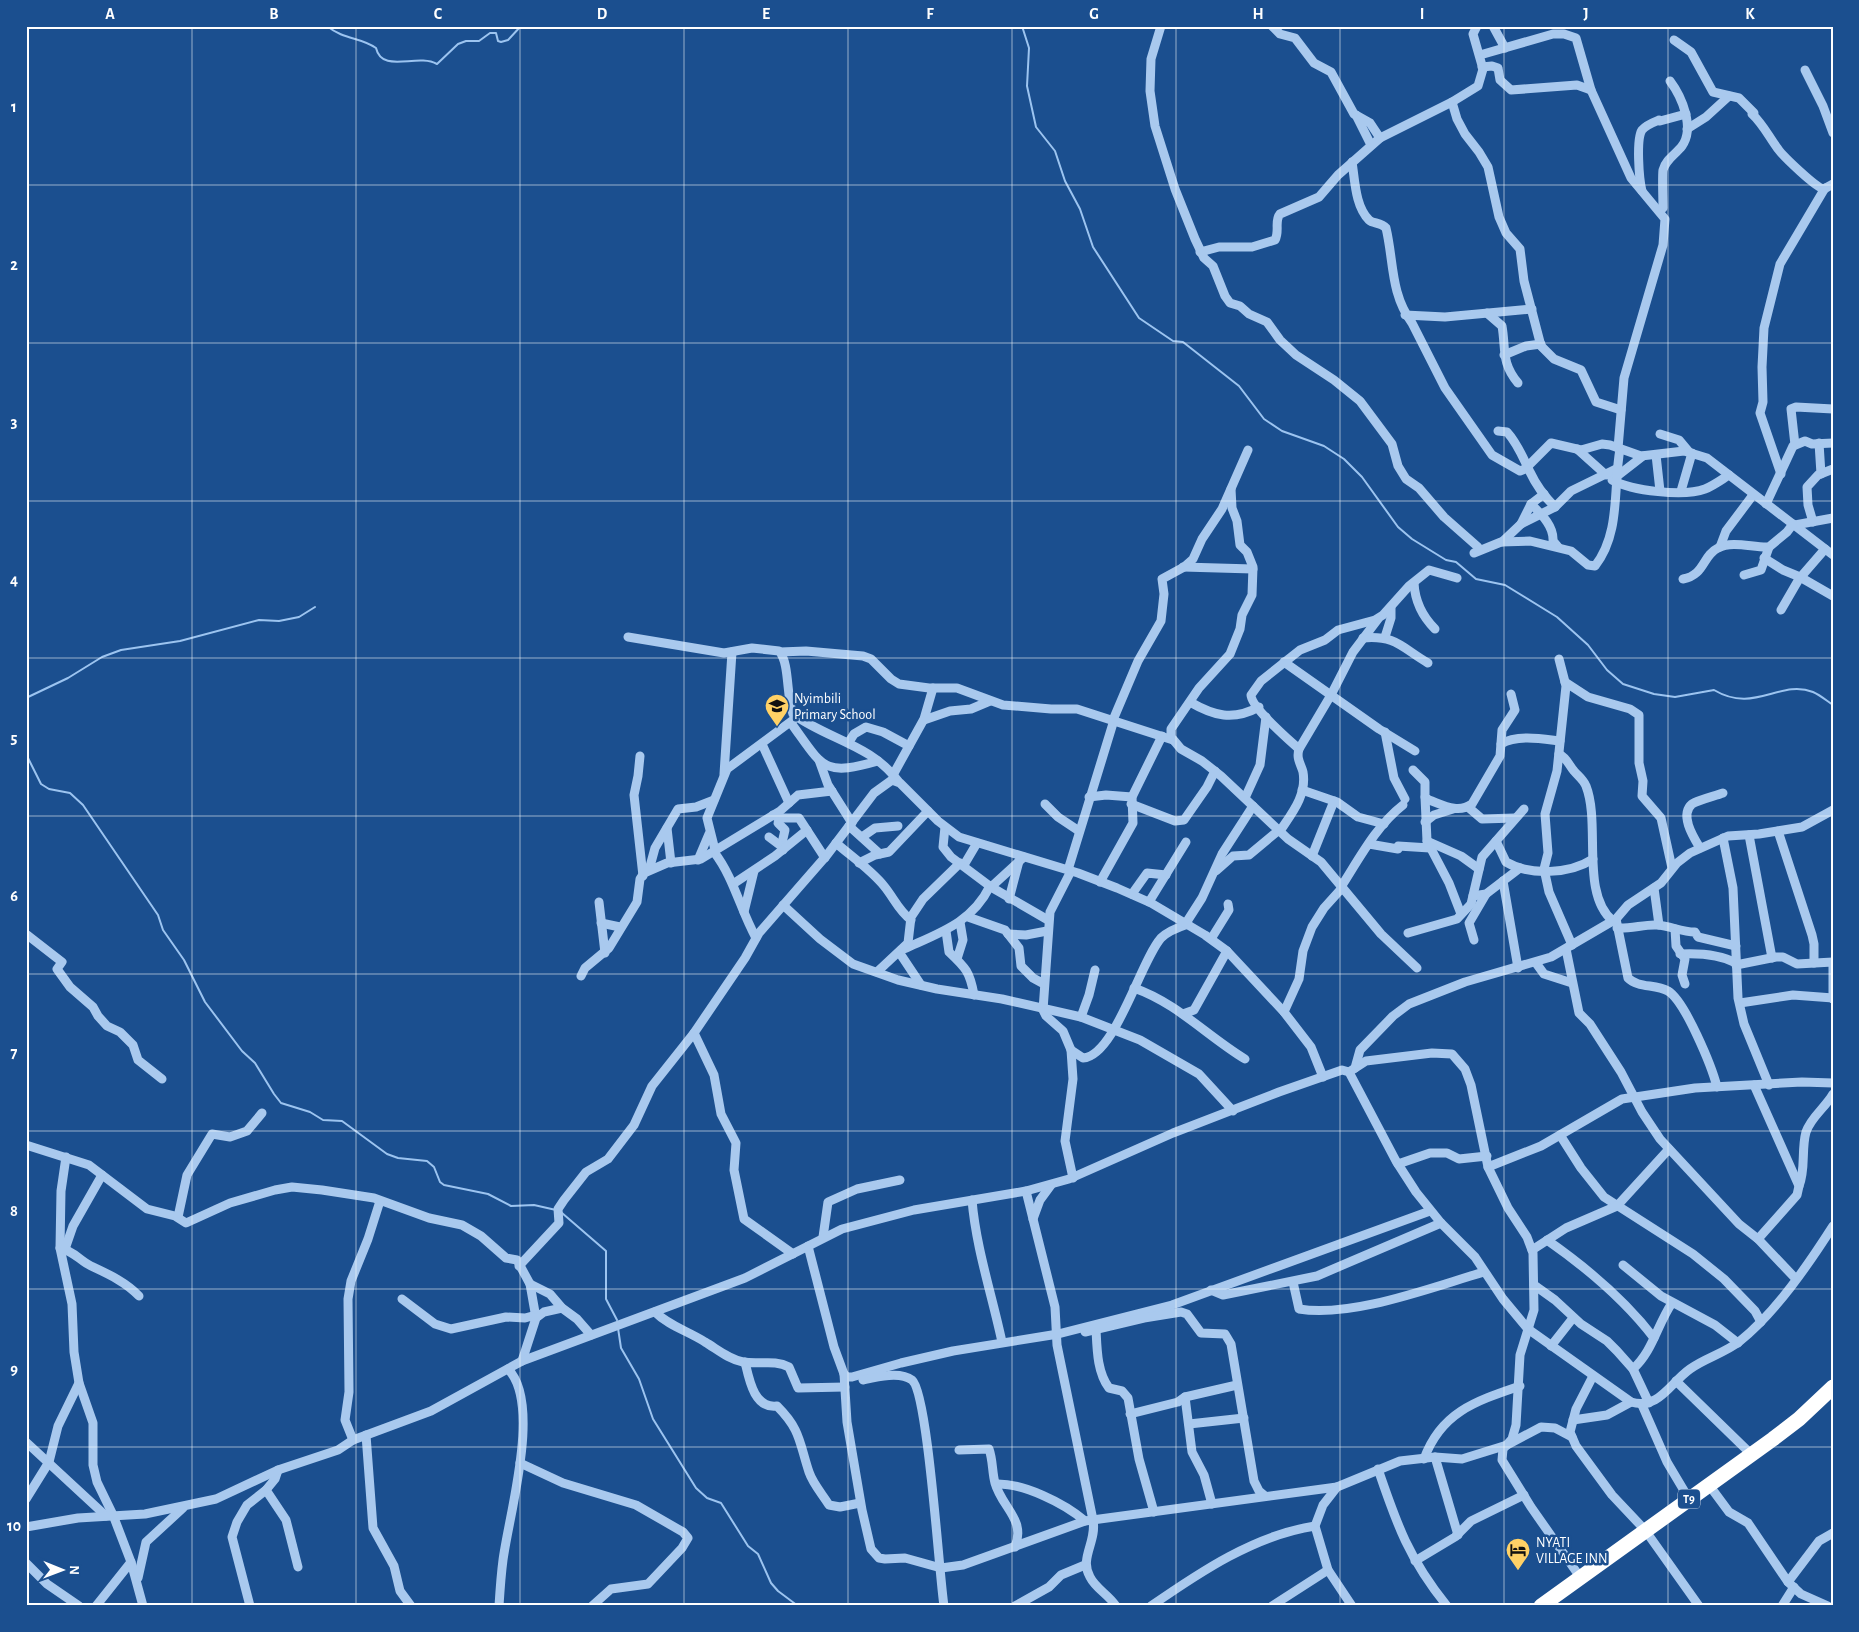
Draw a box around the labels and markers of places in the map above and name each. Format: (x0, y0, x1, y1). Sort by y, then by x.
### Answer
place label: Nyimbili Primary School (794, 692, 876, 722)
school or university icon: Nyimbili Primary School (764, 693, 790, 727)
place label: NYATI VILLAGE INN (1536, 1536, 1608, 1566)
hotel icon: NYATI VILLAGE INN (1505, 1537, 1531, 1571)

